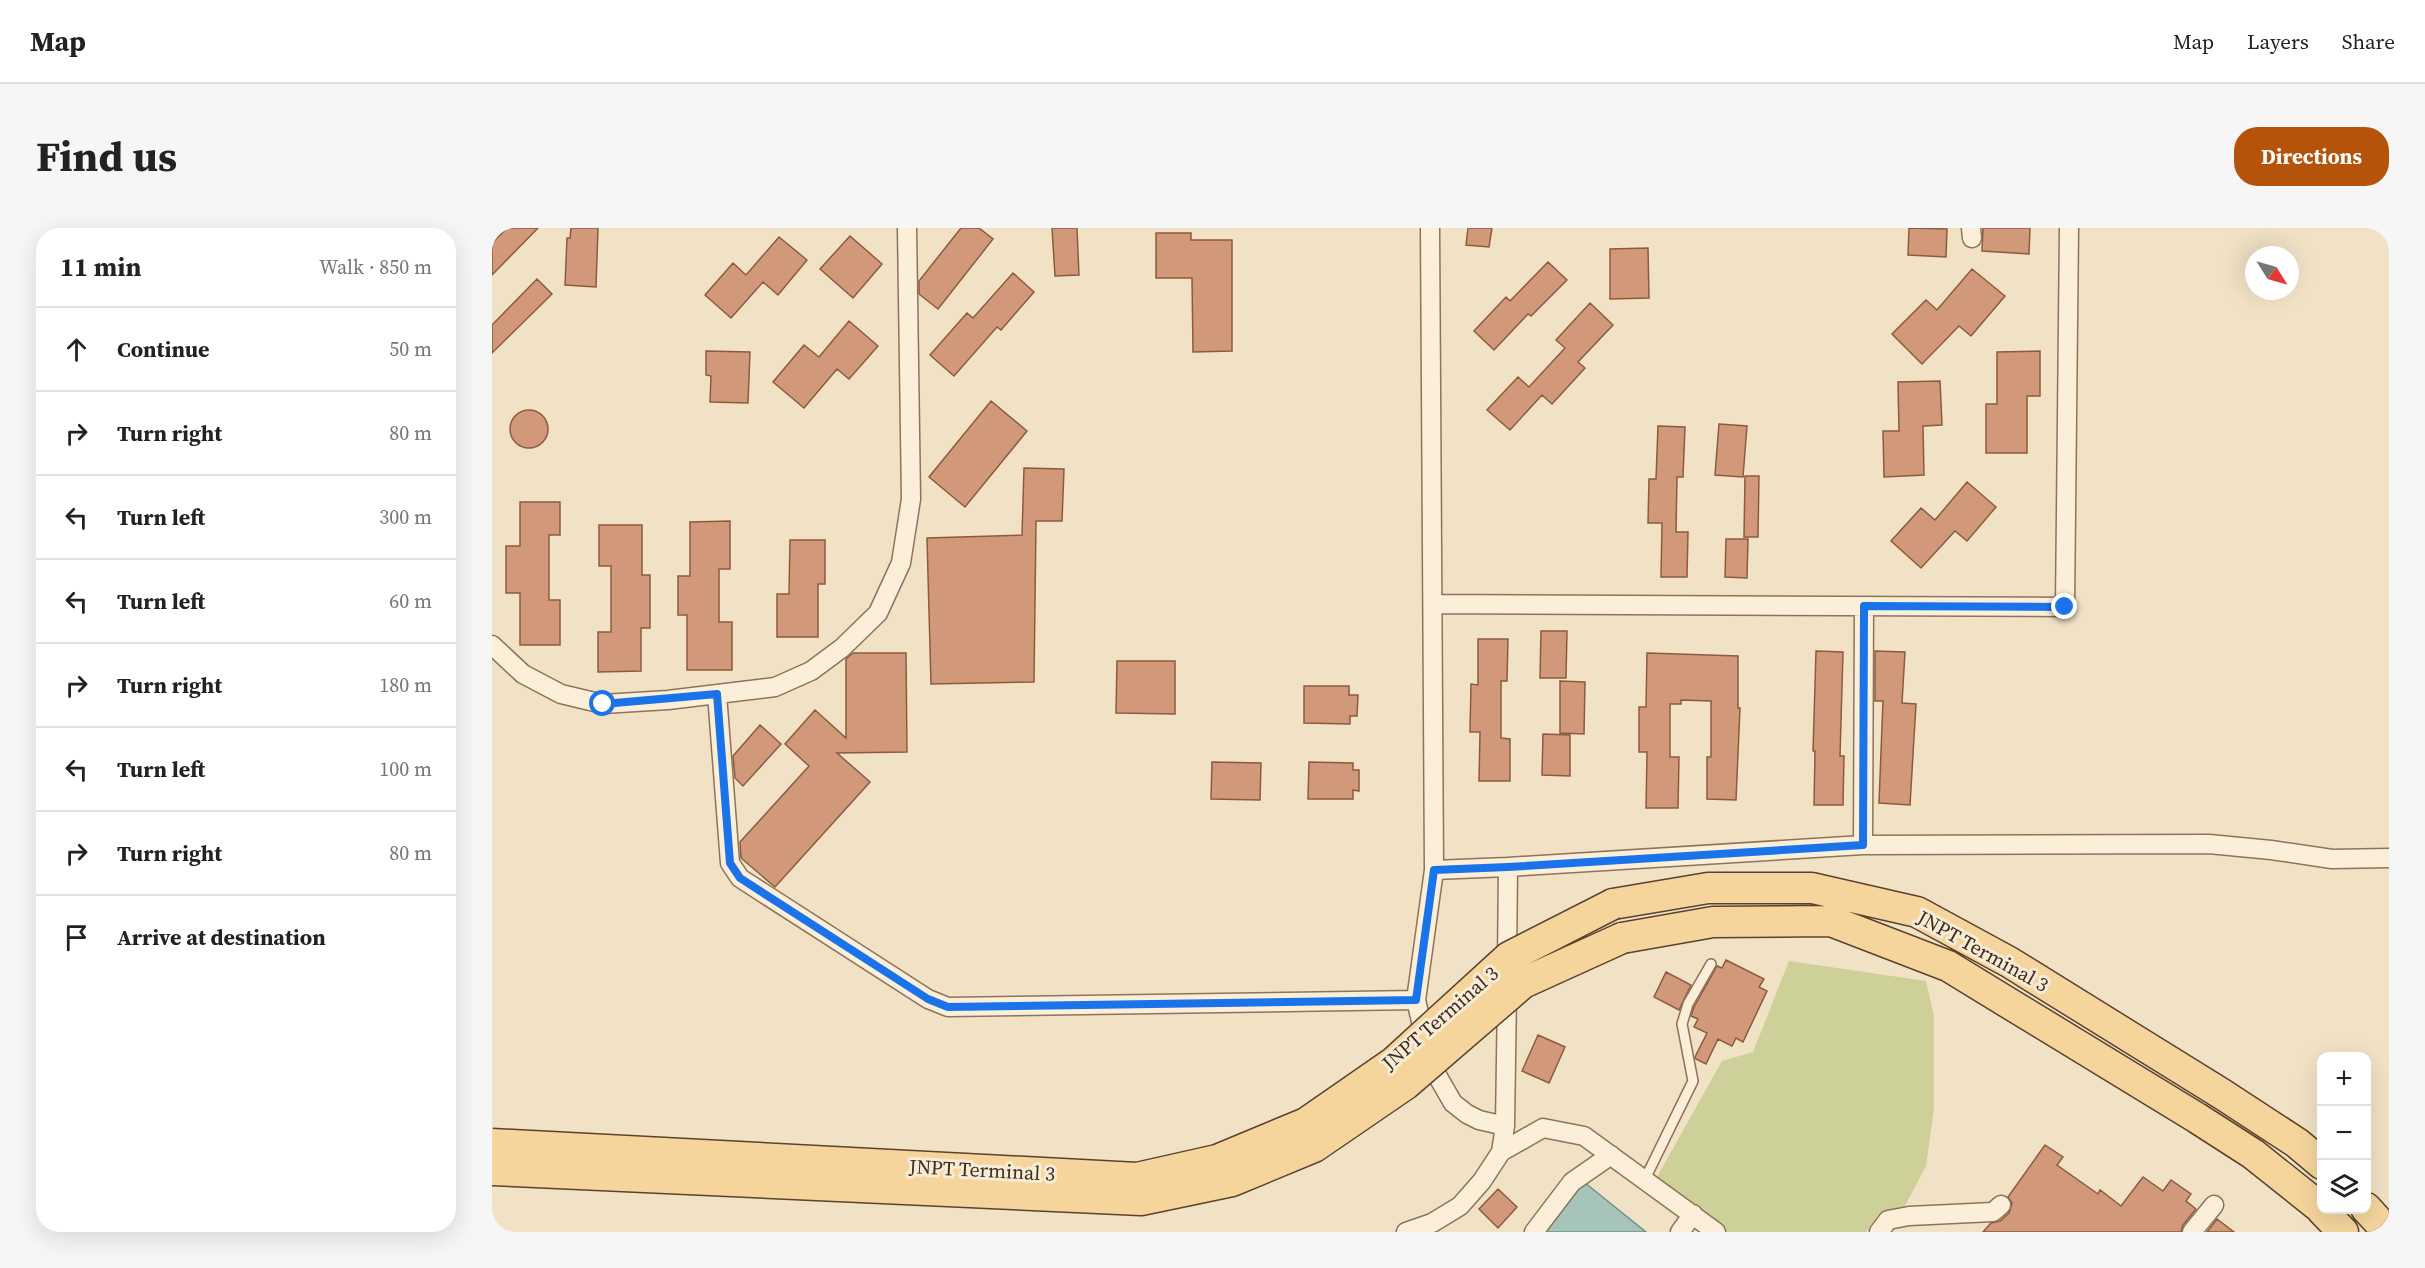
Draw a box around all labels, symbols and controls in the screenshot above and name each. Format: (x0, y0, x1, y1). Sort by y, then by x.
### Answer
text: Map (30, 22, 86, 60)
text: Map (2173, 27, 2214, 56)
text: Layers (2247, 27, 2309, 56)
text: Share (2342, 27, 2395, 56)
text: Find us (36, 127, 177, 185)
button: Directions (2234, 127, 2389, 186)
north arrow (2245, 246, 2299, 300)
text: 11 min (60, 249, 142, 285)
text: Walk · 850 m (319, 253, 432, 281)
icon: ahead (60, 333, 93, 366)
text: Continue (117, 334, 210, 364)
text: 50 m (389, 335, 432, 363)
icon: right (60, 417, 93, 450)
text: Turn right (117, 418, 222, 448)
text: 80 m (389, 419, 432, 447)
icon: left (60, 501, 93, 534)
text: Turn left (117, 502, 205, 532)
text: 300 m (379, 503, 432, 531)
icon: left (60, 585, 93, 618)
text: Turn left (117, 586, 205, 616)
text: 60 m (389, 587, 432, 615)
route end (2051, 593, 2077, 619)
icon: right (60, 669, 93, 702)
text: Turn right (117, 670, 222, 700)
text: 180 m (379, 671, 432, 699)
route start (589, 690, 615, 716)
icon: left (60, 753, 93, 786)
text: Turn left (117, 754, 205, 784)
text: 100 m (379, 755, 432, 783)
icon: right (60, 837, 93, 870)
text: Turn right (117, 838, 222, 868)
text: 80 m (389, 839, 432, 867)
street label: JNPT Terminal 3 (1911, 903, 2054, 999)
icon: arrive (60, 921, 93, 954)
text: Arrive at destination (117, 922, 326, 952)
street label: JNPT Terminal 3 (1375, 959, 1504, 1077)
map controls (2317, 1052, 2371, 1214)
button: + (2317, 1052, 2371, 1106)
button: − (2317, 1106, 2371, 1160)
street label: JNPT Terminal 3 (907, 1152, 1056, 1188)
button: layers (2317, 1160, 2371, 1214)

